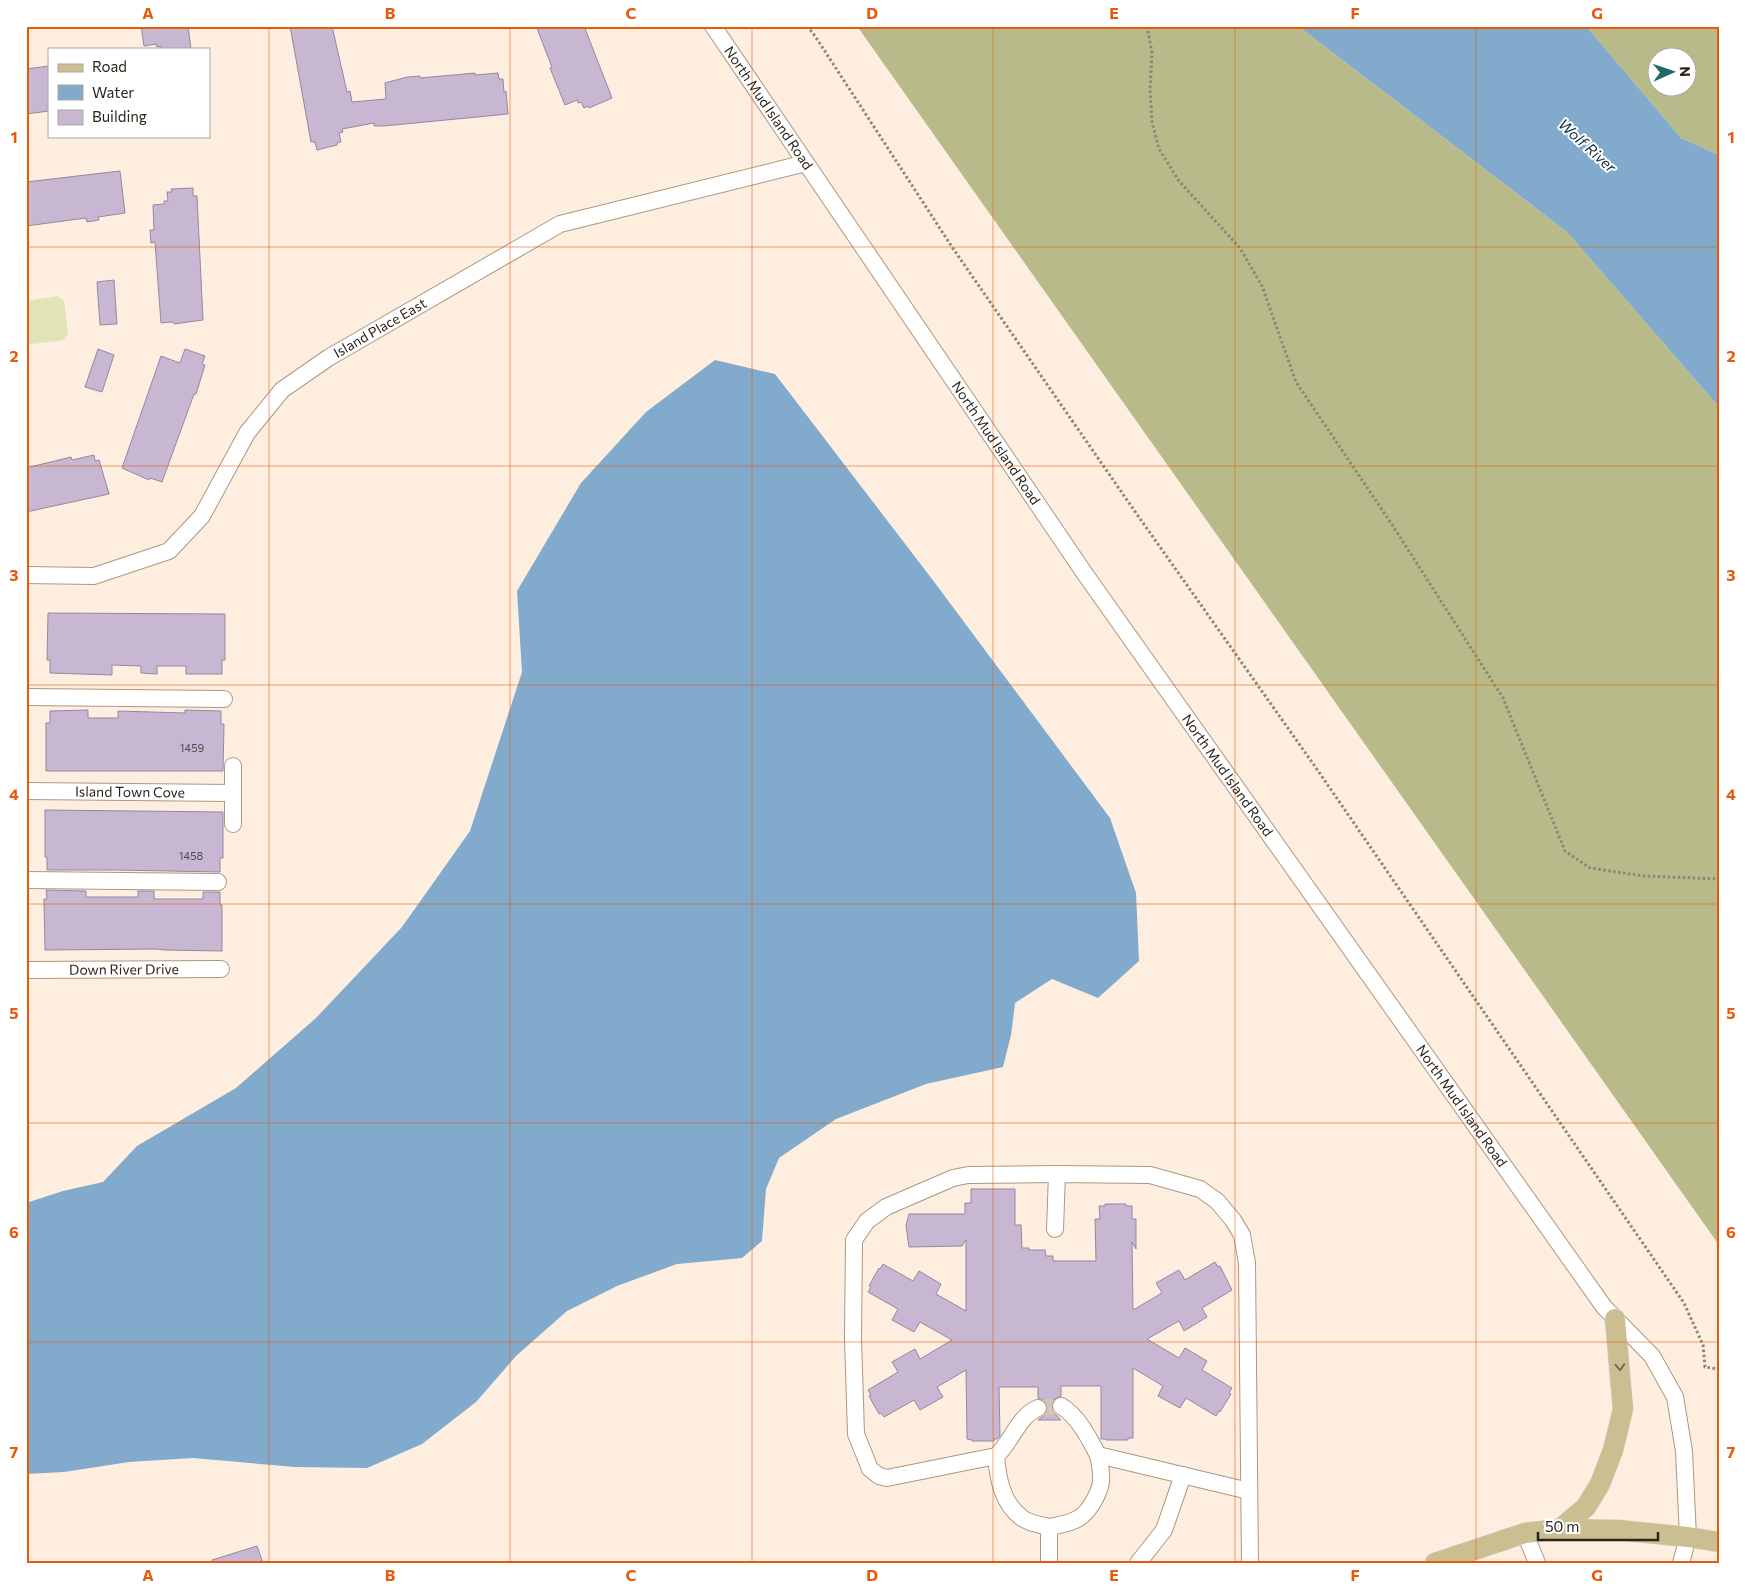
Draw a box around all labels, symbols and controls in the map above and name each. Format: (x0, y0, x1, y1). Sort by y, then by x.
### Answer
text: A (142, 3, 154, 22)
text: B (385, 3, 396, 22)
text: C (626, 3, 637, 22)
text: D (866, 3, 878, 22)
text: E (1109, 3, 1119, 22)
text: F (1350, 3, 1360, 22)
text: G (1591, 3, 1603, 22)
street label: North Mud Island Road (721, 43, 817, 173)
legend (48, 48, 210, 138)
north arrow (1648, 48, 1698, 98)
text: Road (92, 57, 127, 75)
text: N (1677, 66, 1694, 77)
text: Water (92, 83, 134, 101)
text: Building (92, 107, 147, 125)
water label: Wolf River (1555, 115, 1621, 176)
text: 1 (10, 127, 18, 146)
text: 1 (1727, 127, 1735, 146)
street label: Island Place East (330, 294, 429, 361)
text: 2 (9, 346, 19, 365)
text: 2 (1726, 346, 1736, 365)
street label: North Mud Island Road (949, 378, 1044, 508)
text: 3 (9, 565, 19, 584)
text: 3 (1726, 565, 1736, 584)
street label: North Mud Island Road (1179, 711, 1277, 839)
house number: 1459 (180, 741, 204, 754)
street label: Island Town Cove (75, 782, 185, 801)
text: 4 (9, 784, 19, 803)
text: 4 (1726, 784, 1736, 803)
house number: 1458 (179, 849, 203, 862)
street label: Down River Drive (69, 960, 179, 978)
text: 5 (9, 1003, 19, 1022)
text: 5 (1726, 1003, 1736, 1022)
street label: North Mud Island Road (1413, 1041, 1511, 1170)
text: 6 (9, 1222, 19, 1241)
text: 6 (1726, 1222, 1736, 1241)
one-way arrow (1615, 1363, 1626, 1371)
text: 7 (10, 1442, 19, 1461)
text: 7 (1727, 1442, 1736, 1461)
scale bar (1538, 1509, 1658, 1541)
text: 50 m (1545, 1517, 1579, 1535)
text: A (142, 1565, 154, 1584)
text: B (385, 1565, 396, 1584)
text: C (626, 1565, 637, 1584)
text: D (866, 1565, 878, 1584)
text: E (1109, 1565, 1119, 1584)
text: F (1350, 1565, 1360, 1584)
text: G (1591, 1565, 1603, 1584)

